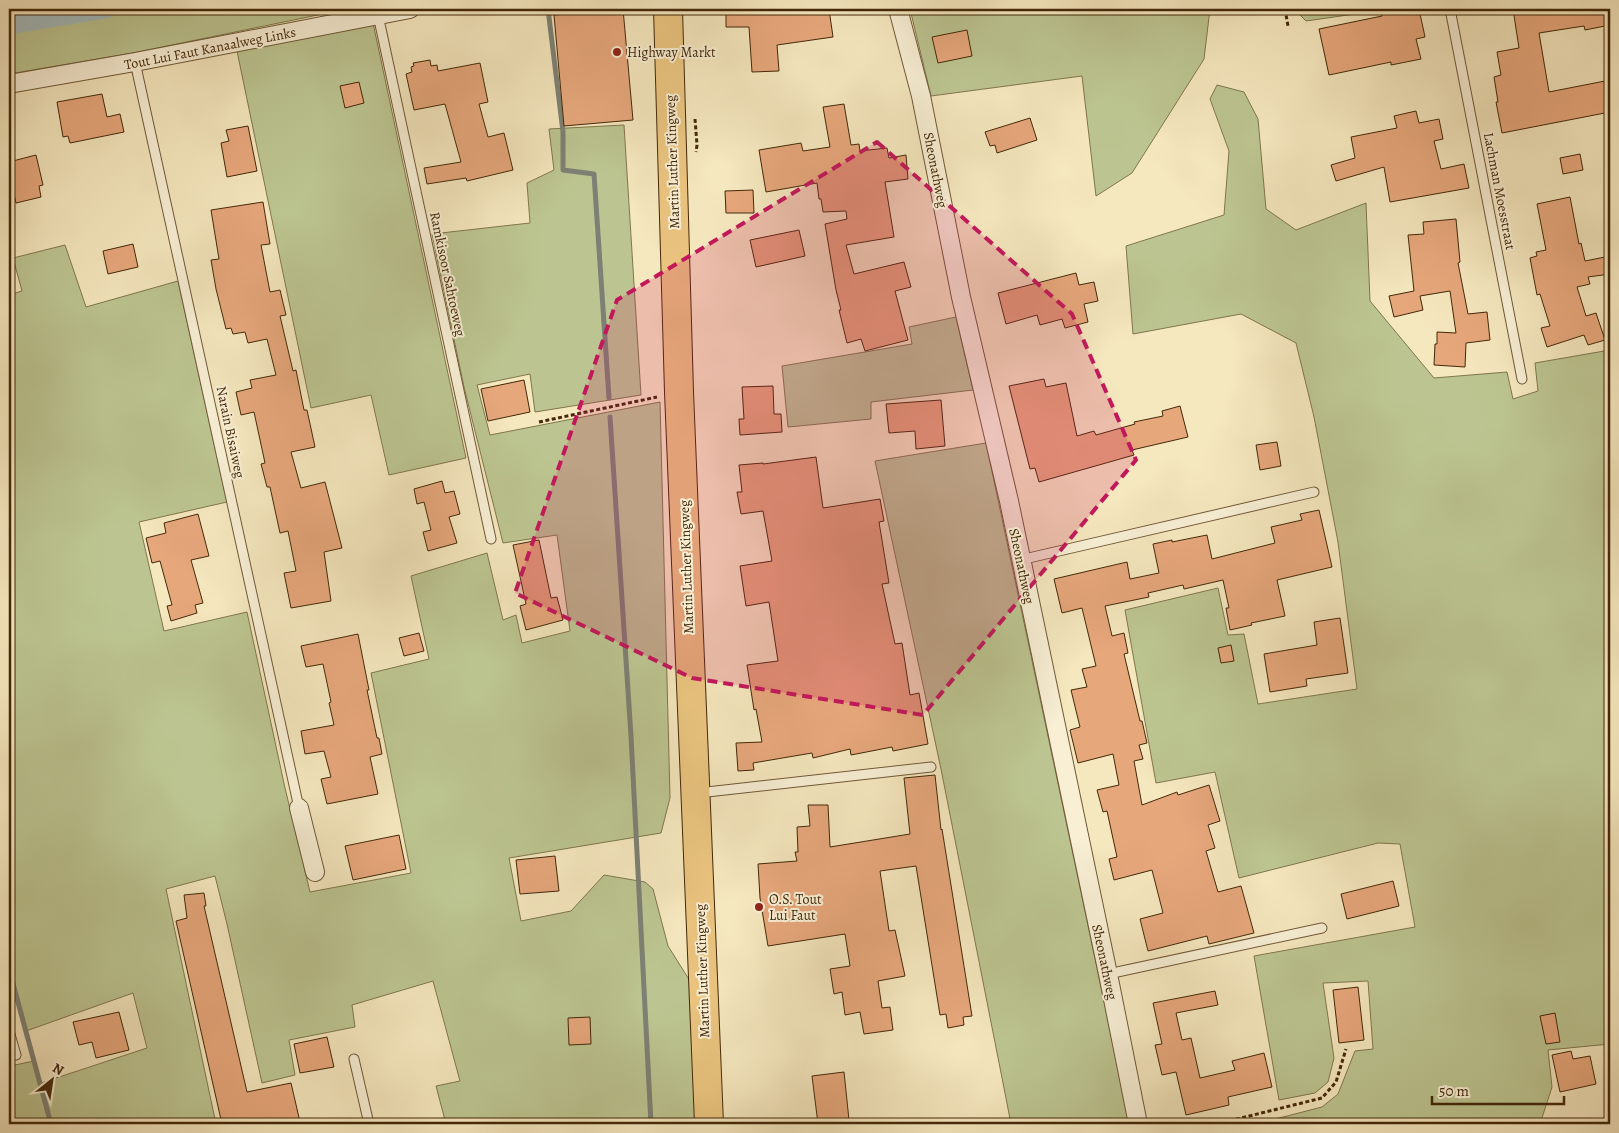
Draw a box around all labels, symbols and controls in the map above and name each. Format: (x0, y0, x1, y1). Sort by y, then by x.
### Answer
street label: Tout Lui Faut Kanaalweg Links (123, 23, 297, 74)
place label: Highway Markt (627, 43, 716, 62)
marker: Highway Markt (611, 46, 623, 58)
street label: Martin Luther Kingweg (661, 95, 684, 229)
street label: Sheonathweg (919, 131, 952, 210)
street label: Lachman Moesstraat (1479, 131, 1520, 252)
street label: Ramkisoor Sahtoeweg (425, 210, 470, 338)
street label: Narain Bisaiweg (211, 384, 250, 480)
street label: Martin Luther Kingweg (675, 500, 698, 634)
street label: Sheonathweg (1004, 527, 1039, 606)
place label: O.S. Tout Lui Faut (769, 890, 822, 925)
marker: O.S. Tout Lui Faut (753, 901, 765, 913)
street label: Martin Luther Kingweg (691, 904, 714, 1038)
street label: Sheonathweg (1087, 923, 1122, 1002)
north arrow (28, 1056, 78, 1106)
text: N (49, 1058, 67, 1080)
scale bar (1432, 1073, 1564, 1105)
text: 50 m (1439, 1081, 1469, 1101)

